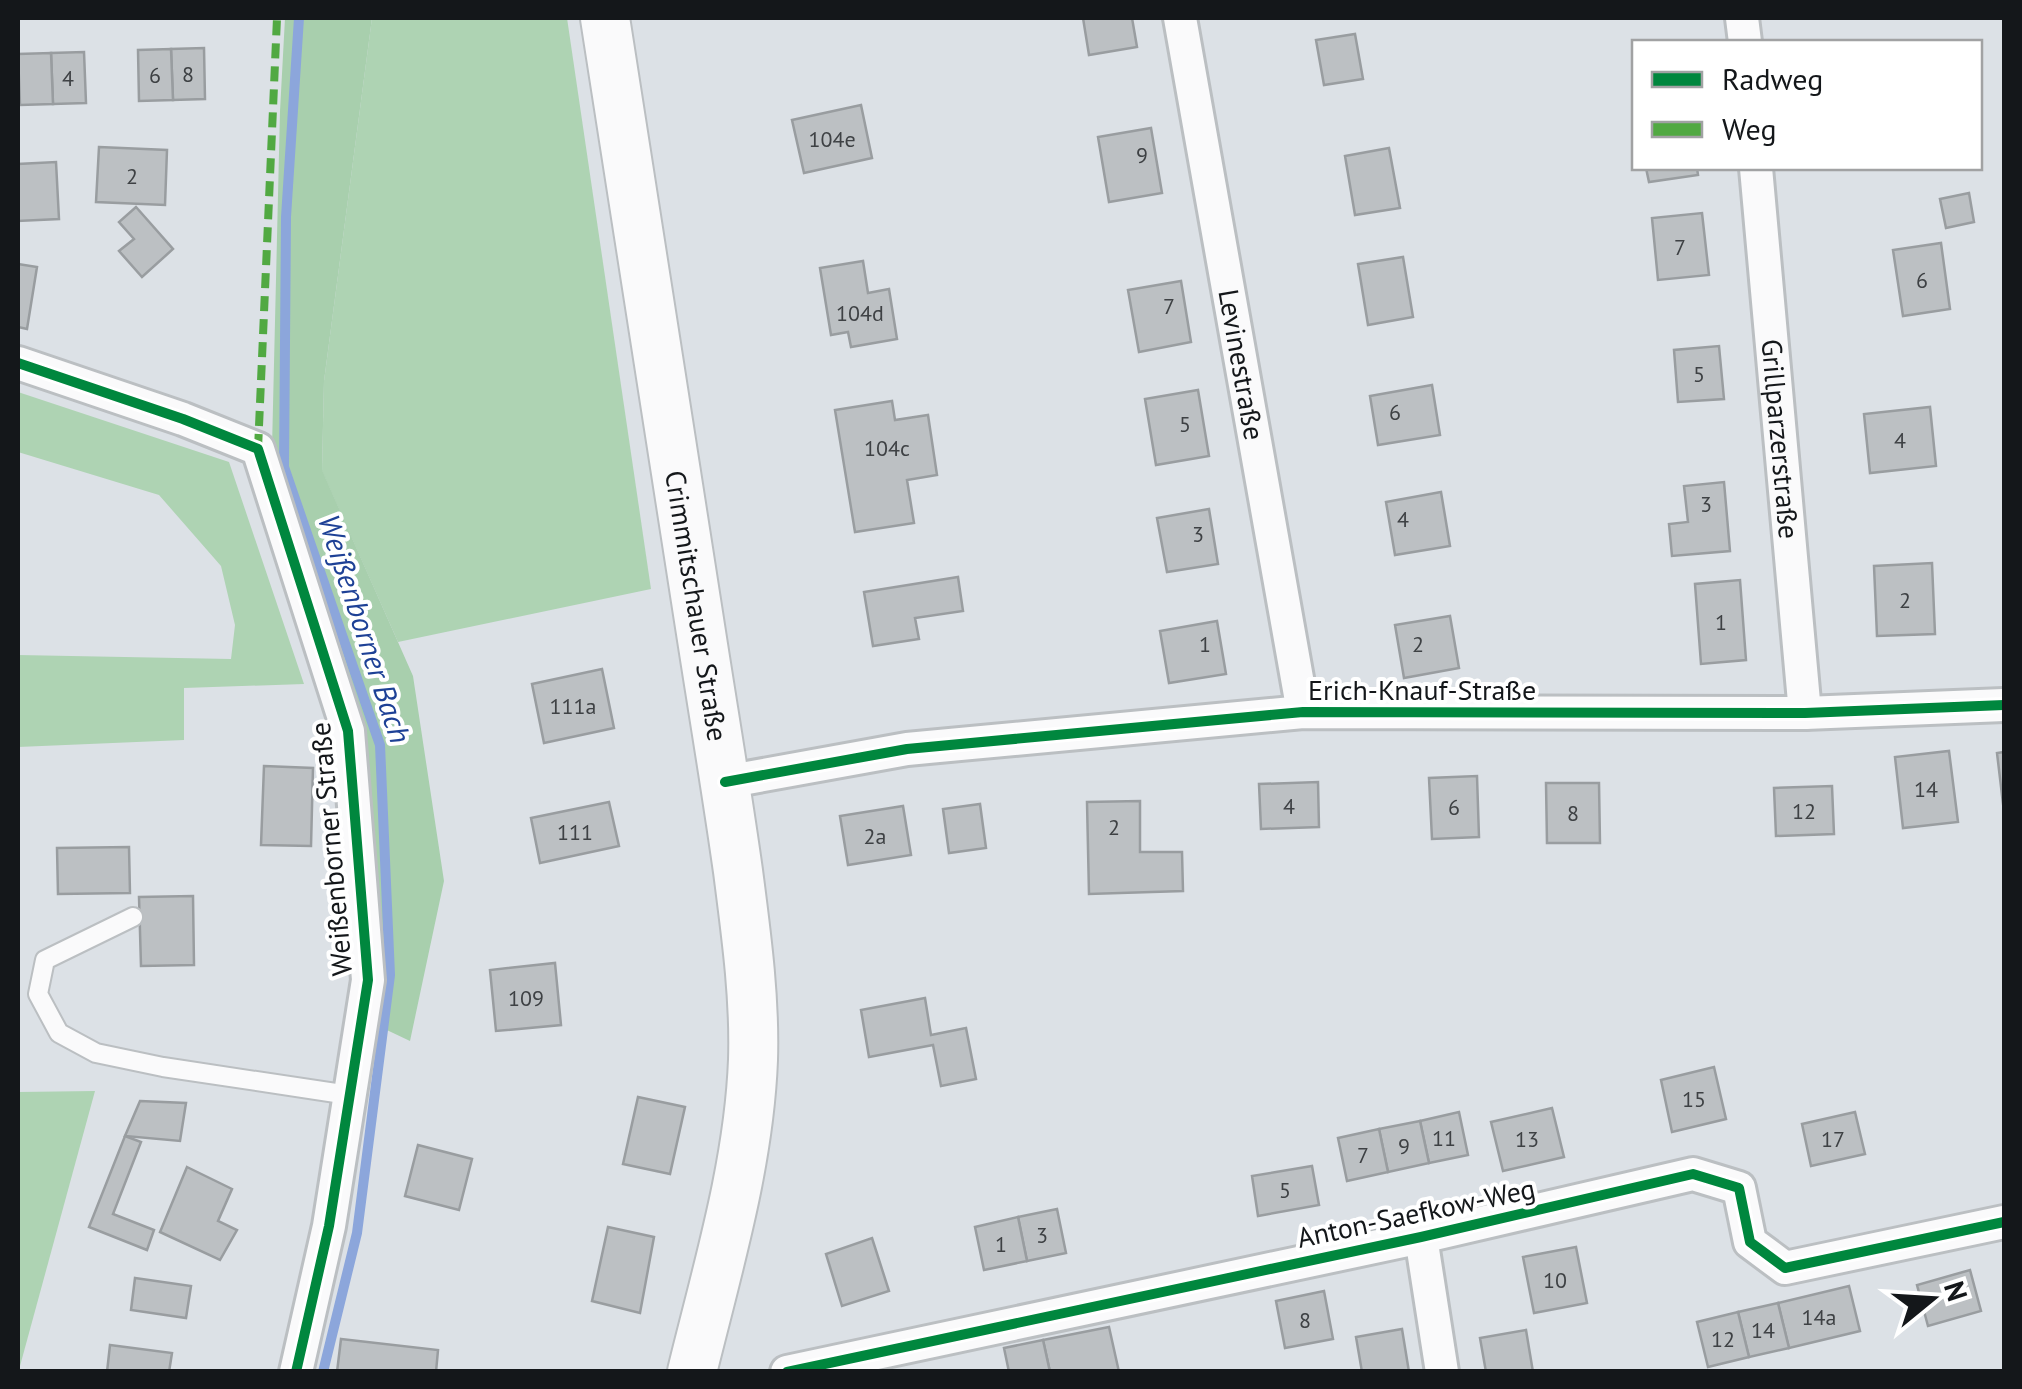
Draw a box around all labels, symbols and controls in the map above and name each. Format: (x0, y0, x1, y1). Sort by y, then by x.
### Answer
legend (1632, 40, 1982, 170)
text: Radweg (1722, 59, 1823, 98)
house number: 8 (182, 60, 194, 88)
house number: 6 (149, 61, 161, 89)
house number: 4 (62, 64, 74, 92)
text: Weg (1722, 109, 1777, 148)
house number: 104e (808, 125, 856, 153)
house number: 9 (1136, 141, 1148, 169)
house number: 2 (126, 162, 138, 190)
house number: 7 (1674, 233, 1686, 261)
house number: 6 (1916, 266, 1928, 294)
street label: Levinestraße (1210, 286, 1273, 443)
house number: 7 (1163, 292, 1175, 320)
house number: 104d (836, 299, 884, 327)
street label: Grillparzerstraße (1753, 337, 1808, 540)
house number: 5 (1693, 360, 1705, 388)
house number: 6 (1389, 398, 1401, 426)
house number: 5 (1179, 410, 1191, 438)
house number: 4 (1894, 426, 1906, 454)
house number: 104c (864, 434, 910, 462)
street label: Crimmitschauer Straße (657, 468, 737, 744)
house number: 3 (1700, 490, 1712, 518)
house number: 4 (1397, 505, 1409, 533)
water label: Weißenborner Bach (310, 509, 421, 748)
house number: 3 (1192, 520, 1204, 548)
house number: 2 (1899, 586, 1911, 614)
house number: 1 (1715, 608, 1727, 636)
house number: 1 (1199, 630, 1211, 658)
house number: 2 (1412, 630, 1424, 658)
street label: Erich-Knauf-Straße (1308, 671, 1536, 708)
house number: 111a (550, 692, 596, 720)
street label: Weißenborner Straße (301, 721, 360, 977)
house number: 14 (1914, 775, 1938, 803)
house number: 4 (1283, 792, 1295, 820)
house number: 6 (1448, 793, 1460, 821)
house number: 12 (1792, 797, 1816, 825)
house number: 8 (1567, 799, 1579, 827)
house number: 2 (1108, 813, 1120, 841)
house number: 111 (557, 818, 593, 846)
house number: 2a (864, 822, 886, 850)
house number: 109 (508, 984, 544, 1012)
house number: 15 (1682, 1085, 1706, 1113)
house number: 11 (1432, 1124, 1456, 1152)
house number: 13 (1515, 1125, 1539, 1153)
house number: 17 (1821, 1125, 1845, 1153)
house number: 9 (1398, 1132, 1410, 1160)
house number: 7 (1357, 1141, 1369, 1169)
street label: Anton-Saefkow-Weg (1293, 1169, 1538, 1256)
house number: 5 (1279, 1176, 1291, 1204)
house number: 3 (1036, 1221, 1048, 1249)
house number: 1 (995, 1230, 1007, 1258)
north arrow (1882, 1249, 1982, 1349)
house number: 10 (1543, 1266, 1567, 1294)
text: N (1936, 1277, 1977, 1306)
house number: 14a (1802, 1303, 1836, 1331)
house number: 8 (1299, 1306, 1311, 1334)
house number: 14 (1751, 1316, 1775, 1344)
house number: 12 (1711, 1325, 1735, 1353)

